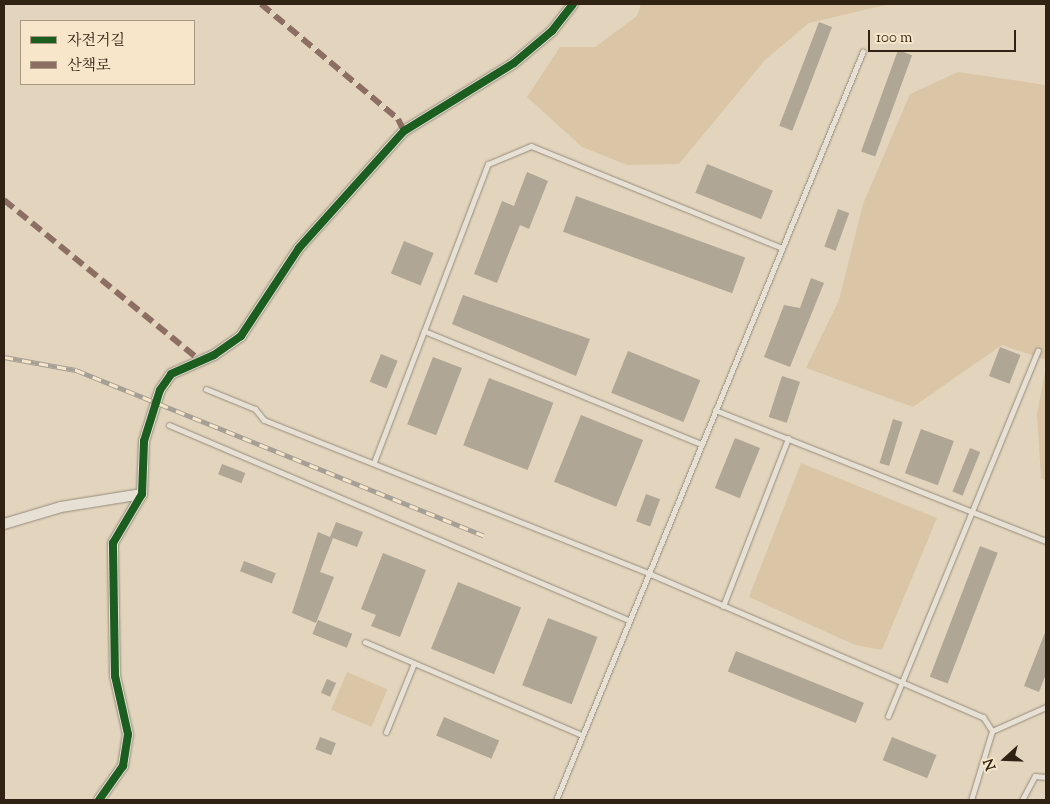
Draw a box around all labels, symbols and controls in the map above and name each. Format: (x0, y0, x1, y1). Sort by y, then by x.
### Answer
legend (20, 20, 195, 85)
scale bar (870, 20, 1018, 52)
text: 100 m (876, 28, 912, 49)
text: 자전거길 (67, 31, 125, 52)
text: 산책로 (67, 56, 110, 77)
north arrow (980, 734, 1030, 784)
text: N (980, 755, 1002, 773)

